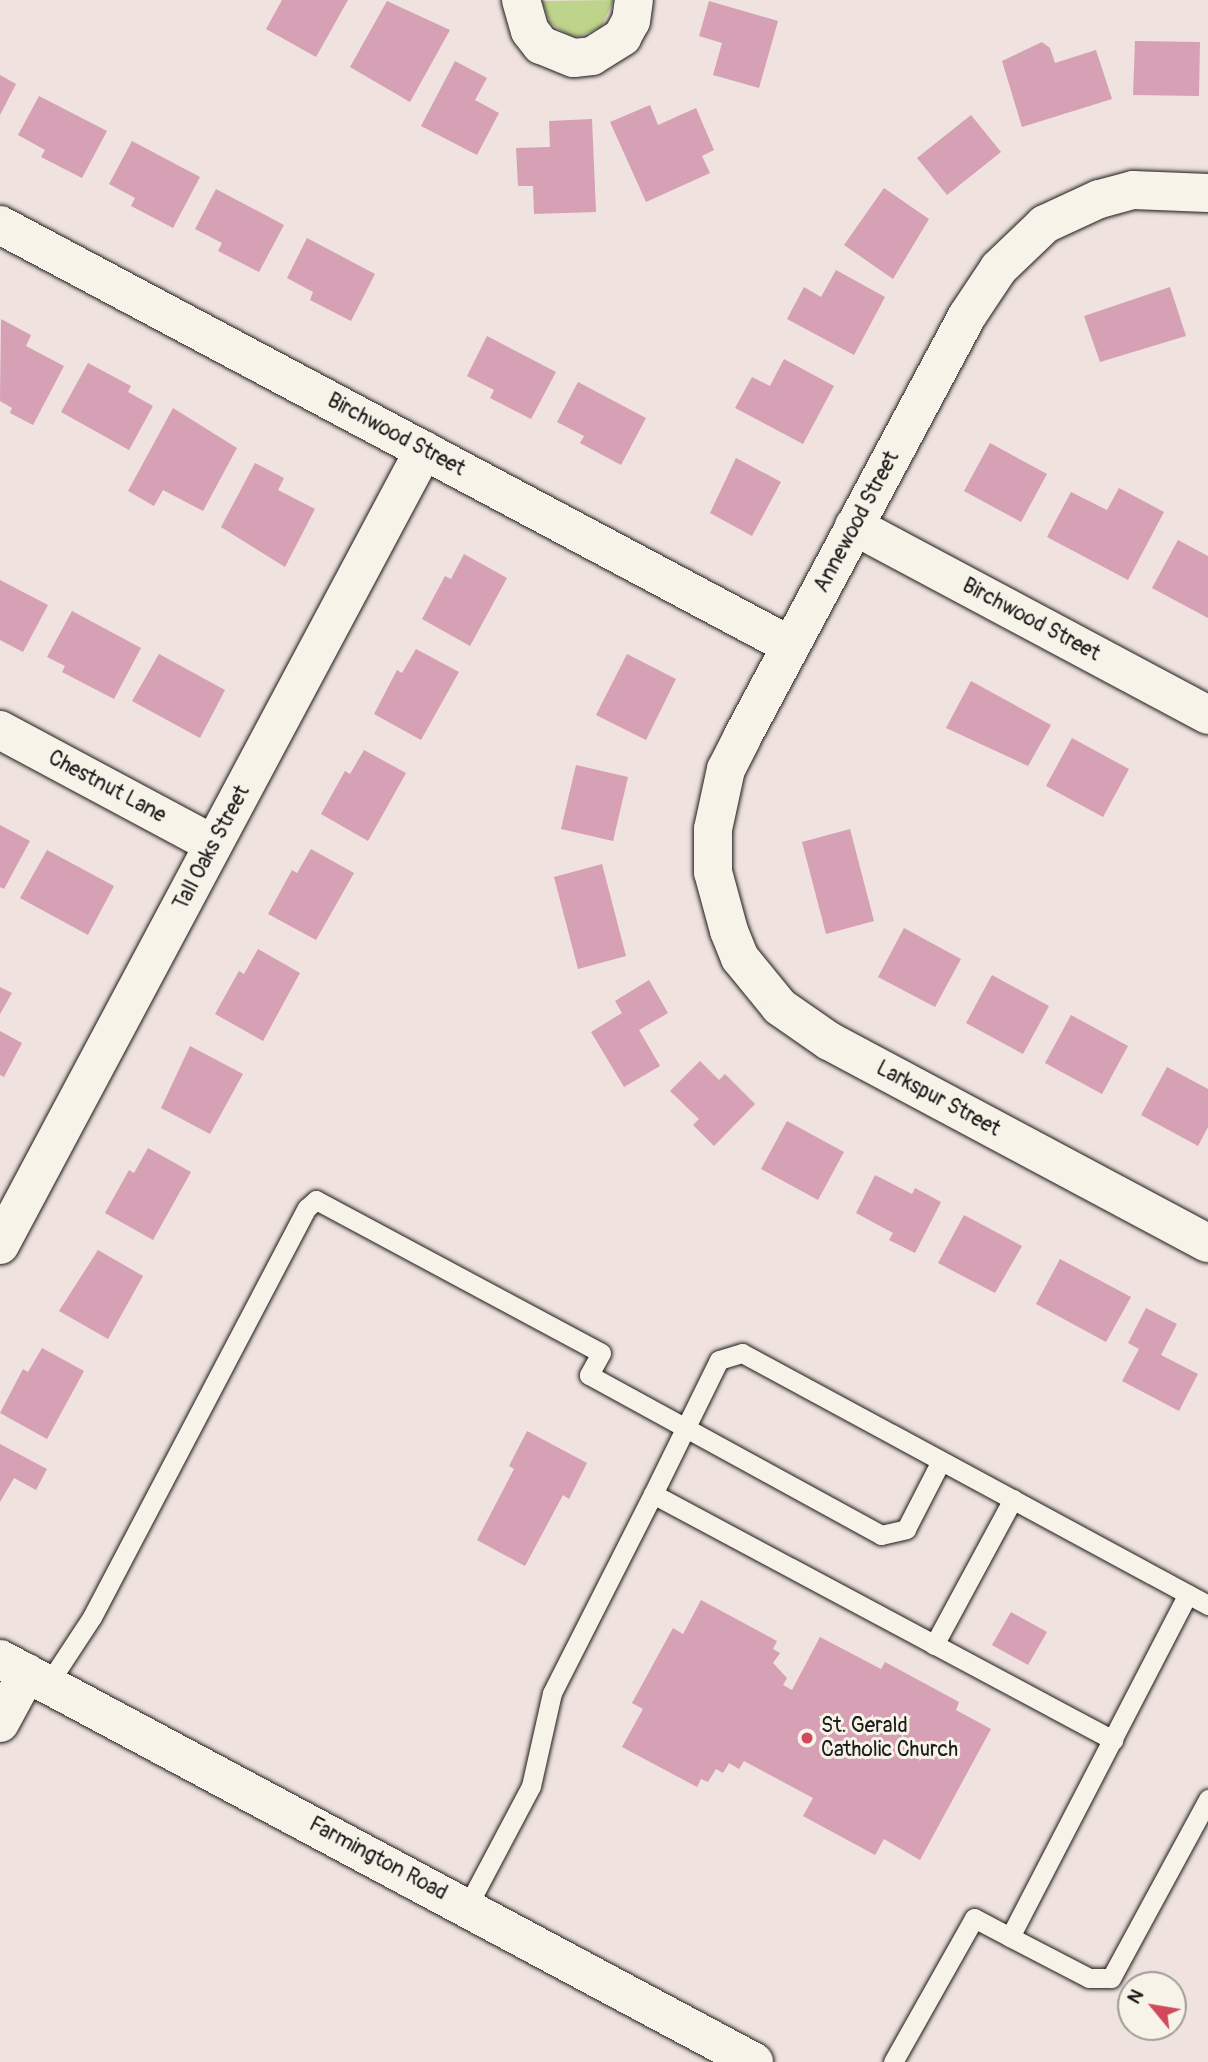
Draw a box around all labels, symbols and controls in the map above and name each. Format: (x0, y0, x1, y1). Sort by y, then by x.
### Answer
street label: Birchwood Street (323, 388, 469, 482)
street label: Annewood Street (809, 447, 905, 597)
street label: Birchwood Street (958, 573, 1104, 667)
street label: Chestnut Lane (44, 745, 170, 829)
street label: Tall Oaks Street (169, 781, 255, 915)
street label: Larkspur Street (872, 1056, 1004, 1142)
place label: St. Gerald Catholic Church (821, 1713, 958, 1763)
marker: St. Gerald Catholic Church (799, 1730, 815, 1746)
street label: Farmington Road (305, 1812, 451, 1906)
north arrow (1117, 1971, 1187, 2041)
text: N (1122, 1985, 1149, 2008)

